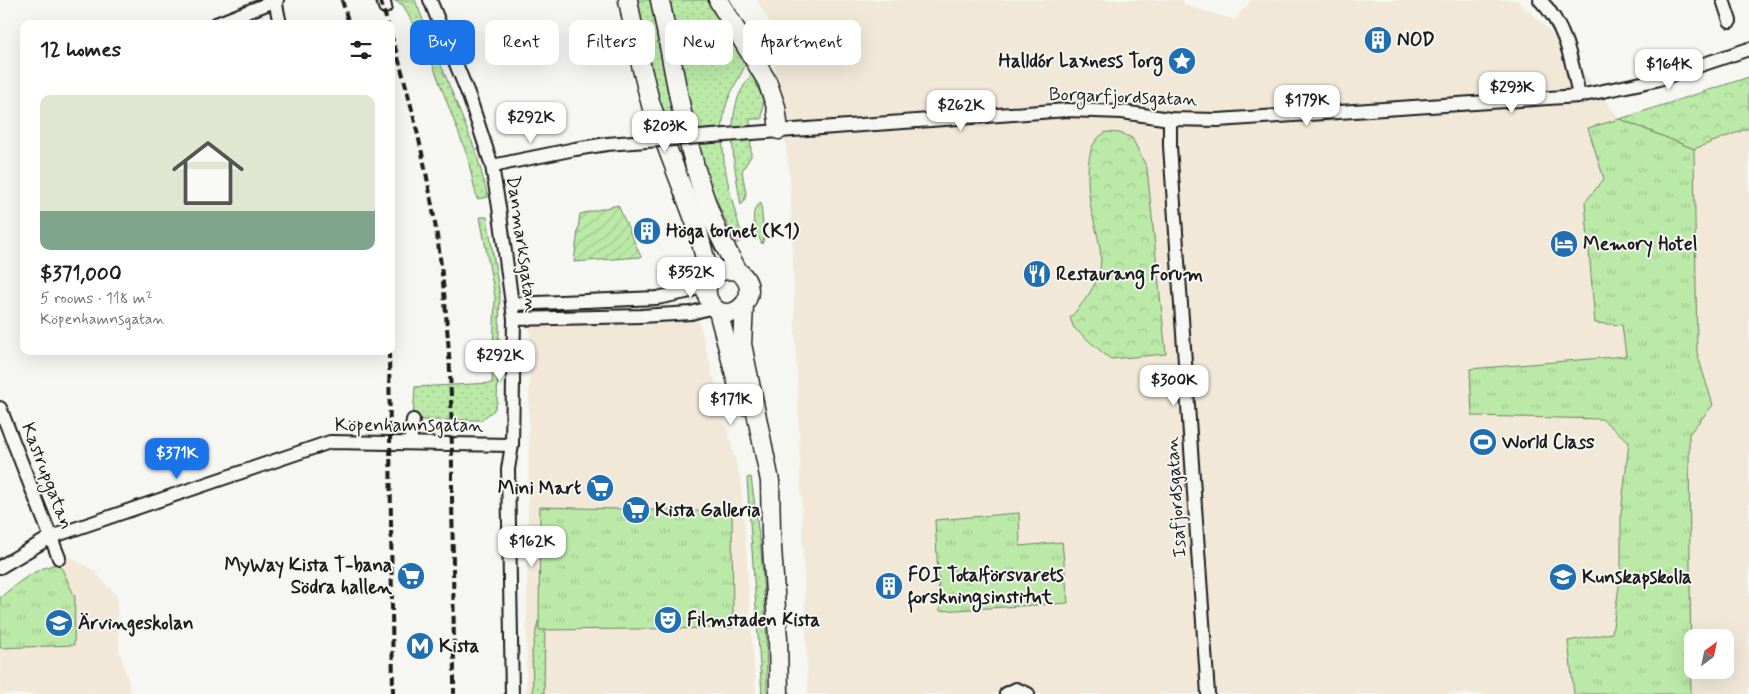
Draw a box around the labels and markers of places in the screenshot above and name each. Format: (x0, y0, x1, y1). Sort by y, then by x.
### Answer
building icon: NOD (1363, 25, 1393, 55)
place label: NOD (1397, 28, 1435, 53)
place icon: Halldór Laxness Torg (1167, 46, 1197, 76)
pin: $164K (1634, 48, 1704, 91)
place label: Halldór Laxness Torg (999, 49, 1163, 77)
pin: $293K (1477, 72, 1547, 114)
pin: $179K (1272, 84, 1342, 127)
pin: $262K (926, 90, 996, 132)
pin: $292K (496, 102, 566, 144)
pin: $203K (630, 110, 700, 153)
building icon: Höga tornet (K1) (632, 216, 662, 246)
place label: Höga tornet (K1) (666, 219, 799, 245)
hotel icon: Memory Hotel (1549, 229, 1579, 259)
place label: Memory Hotel (1583, 232, 1698, 258)
pin: $352K (656, 256, 726, 299)
restaurant icon: Restaurang Forum (1022, 259, 1052, 289)
place label: Restaurang Forum (1056, 262, 1203, 290)
pin: $292K (465, 340, 535, 382)
pin: $300K (1139, 364, 1209, 407)
pin: $171K (696, 384, 766, 426)
sports icon: World Class (1468, 427, 1498, 457)
place label: World Class (1501, 430, 1595, 455)
pin: $371K (142, 438, 212, 480)
supermarket icon: Mini Mart (585, 473, 615, 503)
place label: Mini Mart (498, 476, 581, 501)
supermarket icon: Kista Galleria (621, 495, 651, 525)
place label: Kista Galleria (655, 498, 761, 523)
pin: $162K (497, 526, 567, 568)
place label: MyWay Kista T-bana Södra hallen (224, 553, 392, 600)
supermarket icon: MyWay Kista T-bana Södra hallen (396, 561, 426, 591)
school or university icon: Kunskapskolla (1548, 562, 1578, 592)
place label: FOI Totalförsvarets forskningsinstitut (907, 563, 1064, 613)
place label: Kunskapskolla (1582, 565, 1692, 590)
building icon: FOI Totalförsvarets forskningsinstitut (874, 571, 904, 601)
theatre icon: Filmstaden Kista (653, 605, 683, 635)
school or university icon: Ärvingeskolan (44, 608, 74, 638)
place label: Filmstaden Kista (687, 608, 820, 633)
place label: Ärvingeskolan (78, 611, 194, 637)
metro station icon: Kista (405, 631, 435, 661)
place label: Kista (439, 634, 479, 659)

